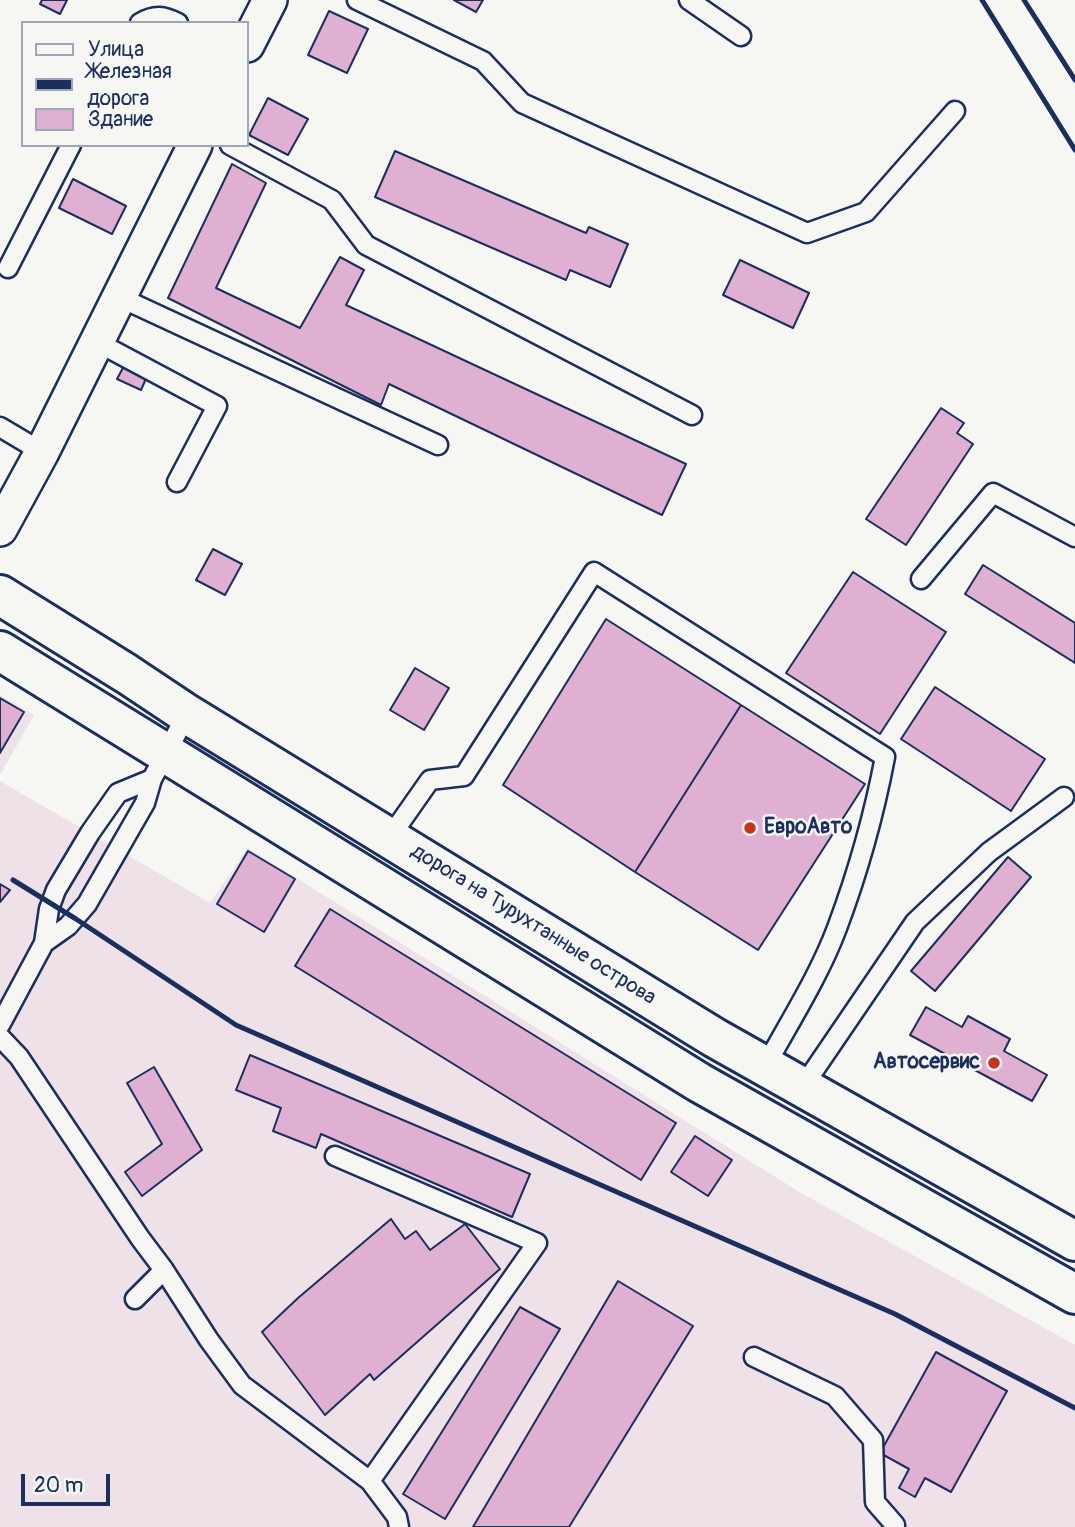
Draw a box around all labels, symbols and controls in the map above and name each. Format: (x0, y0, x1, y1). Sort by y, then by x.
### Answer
legend (21, 21, 248, 147)
text: Улица (88, 36, 144, 63)
text: Железная дорога (87, 58, 172, 112)
text: Здание (88, 106, 153, 133)
place label: ЕвроАвто (764, 815, 852, 841)
marker: ЕвроАвто (742, 820, 758, 836)
street label: дорога на Турухтанные острова (406, 839, 660, 1011)
place label: Автосервис (873, 1050, 980, 1076)
marker: Автосервис (986, 1055, 1002, 1071)
scale bar (24, 1460, 114, 1504)
text: 20 m (34, 1472, 83, 1499)

